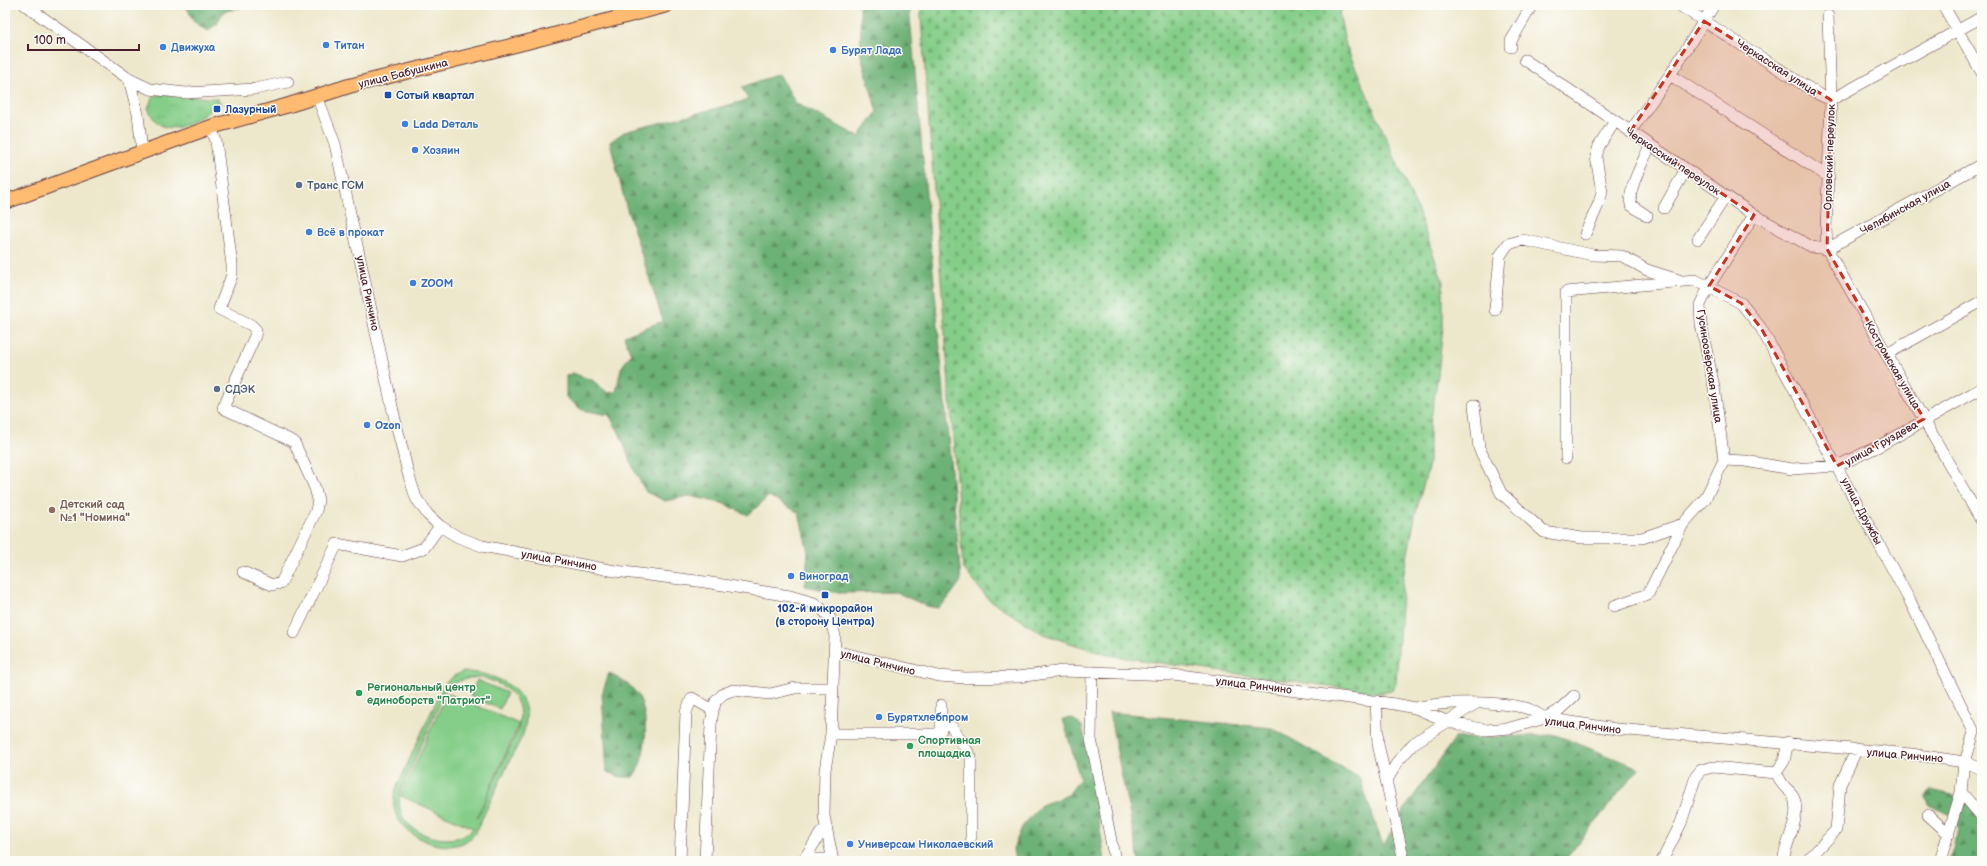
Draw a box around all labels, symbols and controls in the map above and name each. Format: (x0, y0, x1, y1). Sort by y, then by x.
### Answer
scale bar (28, 26, 139, 52)
text: 100 m (34, 33, 66, 48)
street label: Черкасская улица (1734, 36, 1820, 99)
place label: Титан (334, 39, 365, 52)
marker: Титан (321, 40, 331, 50)
place label: Движуха (171, 41, 216, 54)
marker: Движуха (158, 42, 168, 52)
place label: Бурят Лада (841, 44, 902, 57)
marker: Бурят Лада (828, 45, 838, 55)
street label: улица Бабушкина (357, 56, 450, 91)
place label: Сотый квартал (396, 89, 474, 102)
marker: Сотый квартал (383, 90, 393, 100)
place label: Лазурный (224, 103, 276, 116)
marker: Лазурный (212, 104, 222, 114)
street label: Орловский переулок (1821, 104, 1838, 210)
place label: Lada Dеталь (413, 118, 479, 131)
marker: Lada Dеталь (400, 119, 410, 129)
street label: Черкасский переулок (1623, 125, 1723, 198)
place label: Хозяин (422, 144, 460, 157)
marker: Хозяин (410, 145, 420, 155)
street label: Челябинская улица (1858, 177, 1953, 238)
place label: Транс ГСМ (307, 179, 364, 192)
marker: Транс ГСМ (294, 180, 304, 190)
place label: Всё в прокат (317, 226, 385, 239)
marker: Всё в прокат (304, 227, 314, 237)
street label: улица Ринчино (353, 254, 382, 332)
place label: ZOOM (421, 277, 453, 290)
marker: ZOOM (408, 278, 418, 288)
street label: Гусиноозёрская улица (1694, 308, 1725, 424)
street label: Костромская улица (1862, 319, 1923, 412)
place label: СДЭК (225, 383, 256, 396)
marker: СДЭК (212, 384, 222, 394)
street label: улица Груздева (1843, 418, 1920, 469)
place label: Ozon (375, 419, 401, 432)
marker: Ozon (362, 420, 372, 430)
street label: улица Дружбы (1838, 475, 1885, 547)
place label: Детский сад №1 "Номина" (60, 498, 130, 524)
marker: Детский сад №1 "Номина" (47, 505, 57, 515)
street label: улица Ринчино (520, 547, 598, 574)
place label: Виноград (799, 570, 849, 583)
marker: Виноград (786, 571, 796, 581)
marker: 102-й микрорайон (в сторону Центра) (820, 590, 830, 600)
place label: 102-й микрорайон (в сторону Центра) (775, 602, 875, 628)
street label: улица Ринчино (839, 647, 917, 678)
street label: улица Ринчино (1215, 674, 1293, 697)
place label: Региональный центр единоборств "Патриот" (367, 681, 490, 707)
marker: Региональный центр единоборств "Патриот" (354, 688, 364, 698)
place label: Бурятхлебпром (887, 711, 968, 724)
marker: Бурятхлебпром (874, 712, 884, 722)
street label: улица Ринчино (1544, 714, 1622, 737)
place label: Спортивная площадка (918, 734, 981, 760)
marker: Спортивная площадка (905, 741, 915, 751)
street label: улица Ринчино (1866, 746, 1944, 765)
place label: Универсам Николаевский (858, 838, 993, 851)
marker: Универсам Николаевский (845, 839, 855, 849)

